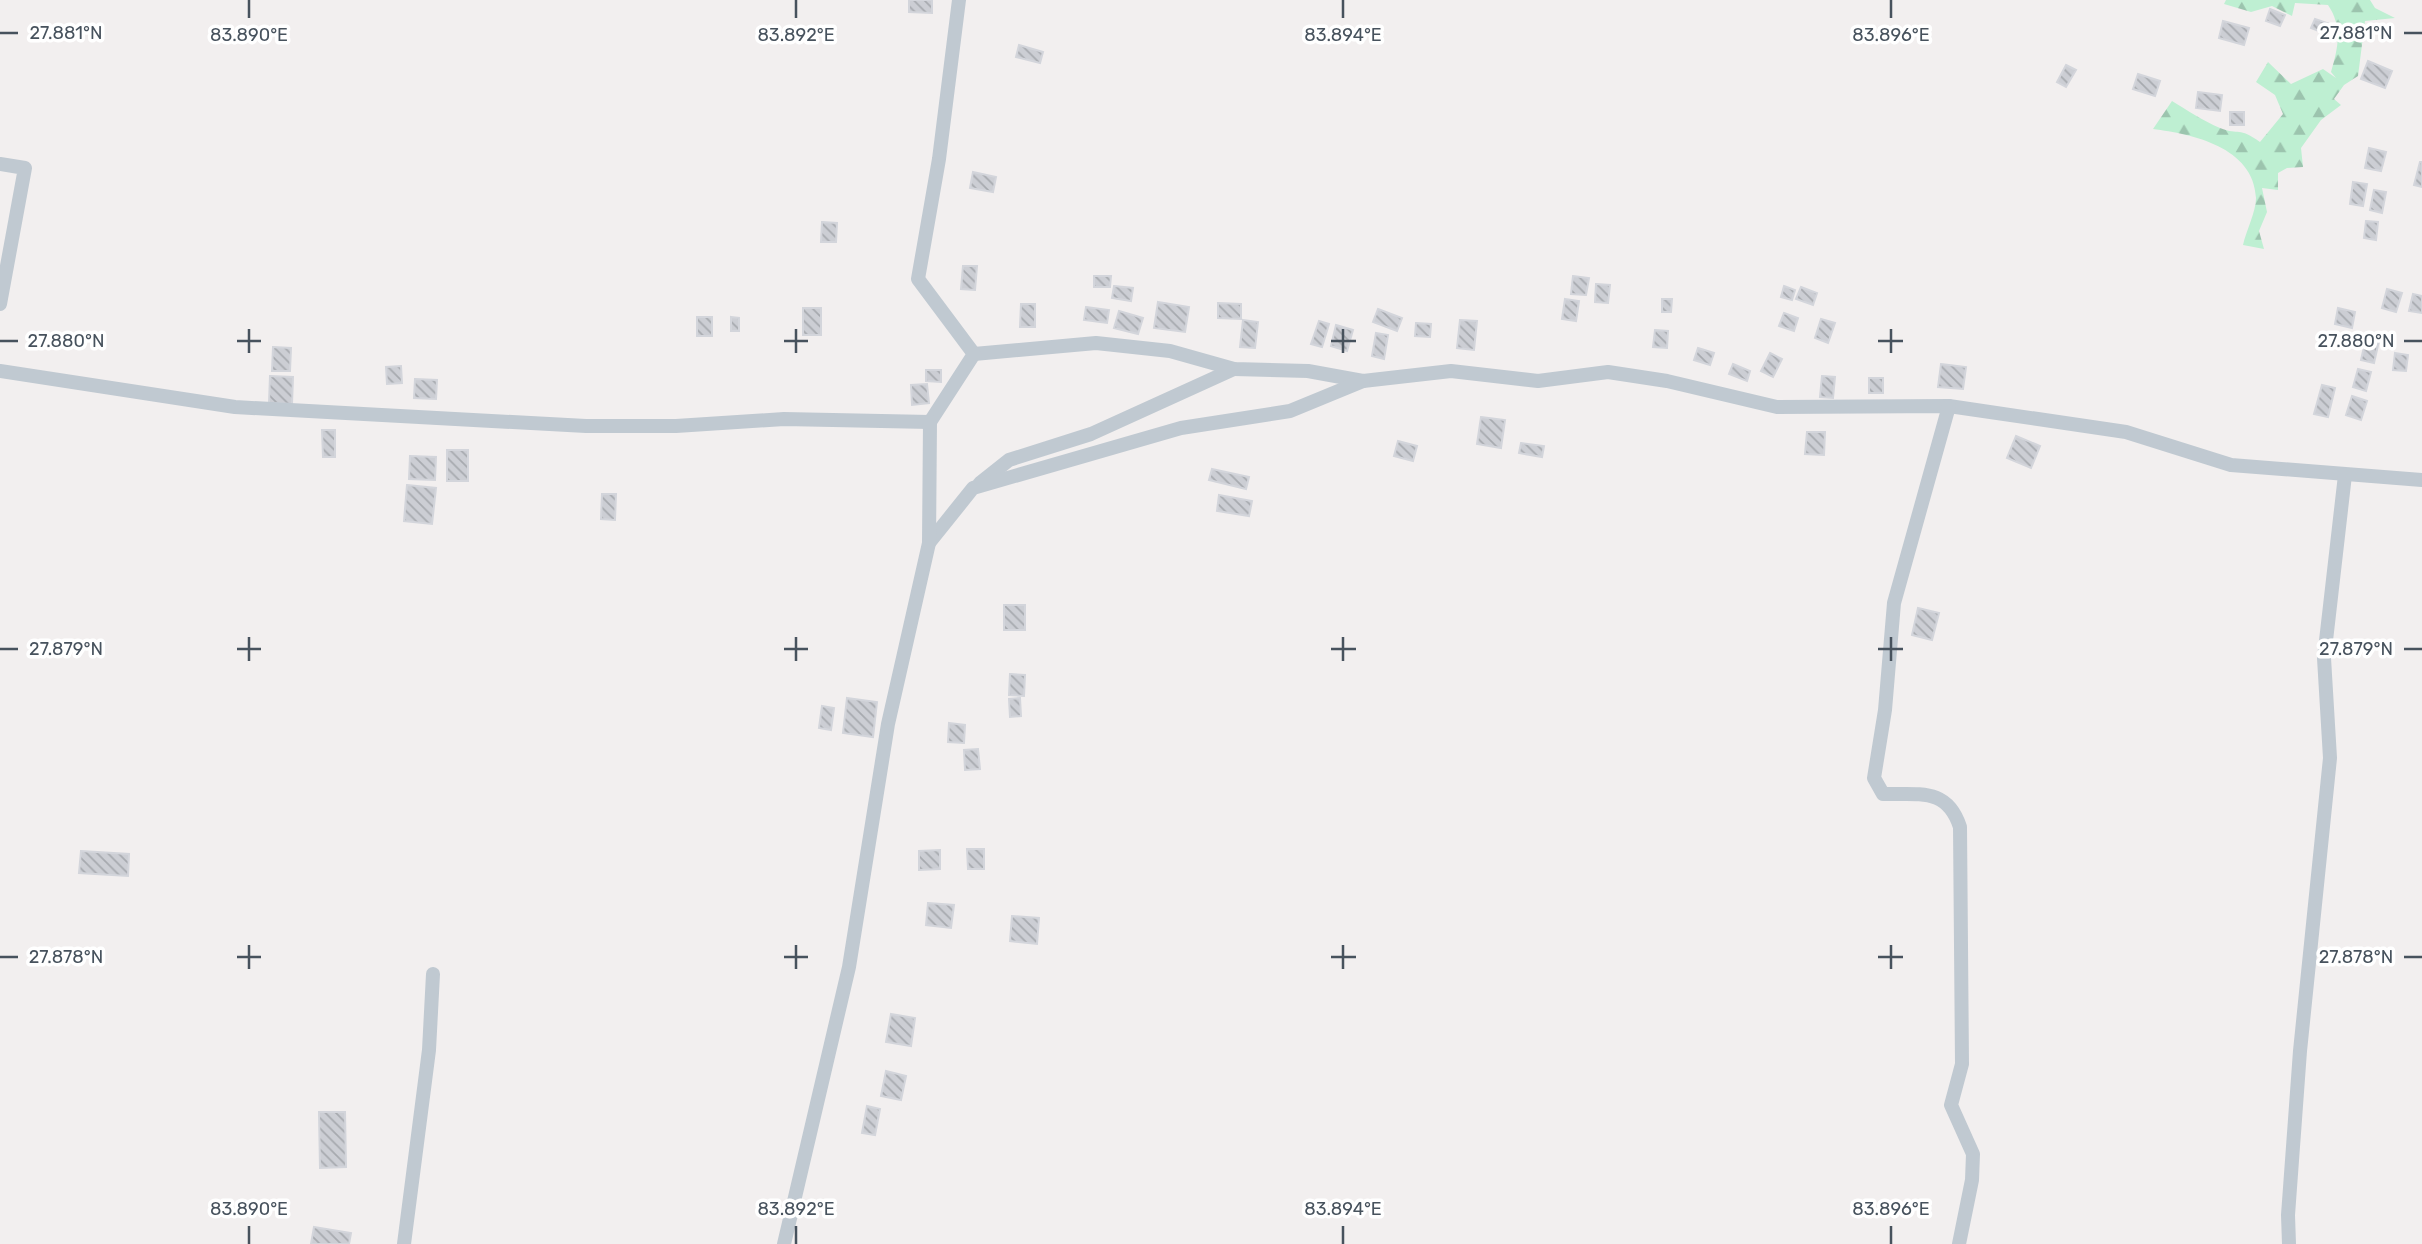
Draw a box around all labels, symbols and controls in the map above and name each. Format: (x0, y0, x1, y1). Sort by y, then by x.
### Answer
text: 27.881°N (29, 22, 103, 44)
text: 27.881°N (2319, 22, 2393, 44)
text: 83.890°E (210, 24, 288, 46)
text: 83.892°E (757, 24, 835, 46)
text: 83.894°E (1304, 24, 1382, 46)
text: 83.896°E (1852, 24, 1930, 46)
text: 27.880°N (28, 330, 104, 352)
text: 27.880°N (2318, 330, 2394, 352)
text: 27.879°N (29, 638, 103, 660)
text: 27.879°N (2319, 638, 2393, 660)
text: 27.878°N (29, 946, 103, 968)
text: 27.878°N (2319, 946, 2393, 968)
text: 83.890°E (210, 1198, 288, 1220)
text: 83.892°E (757, 1198, 835, 1220)
text: 83.894°E (1304, 1198, 1382, 1220)
text: 83.896°E (1852, 1198, 1930, 1220)

